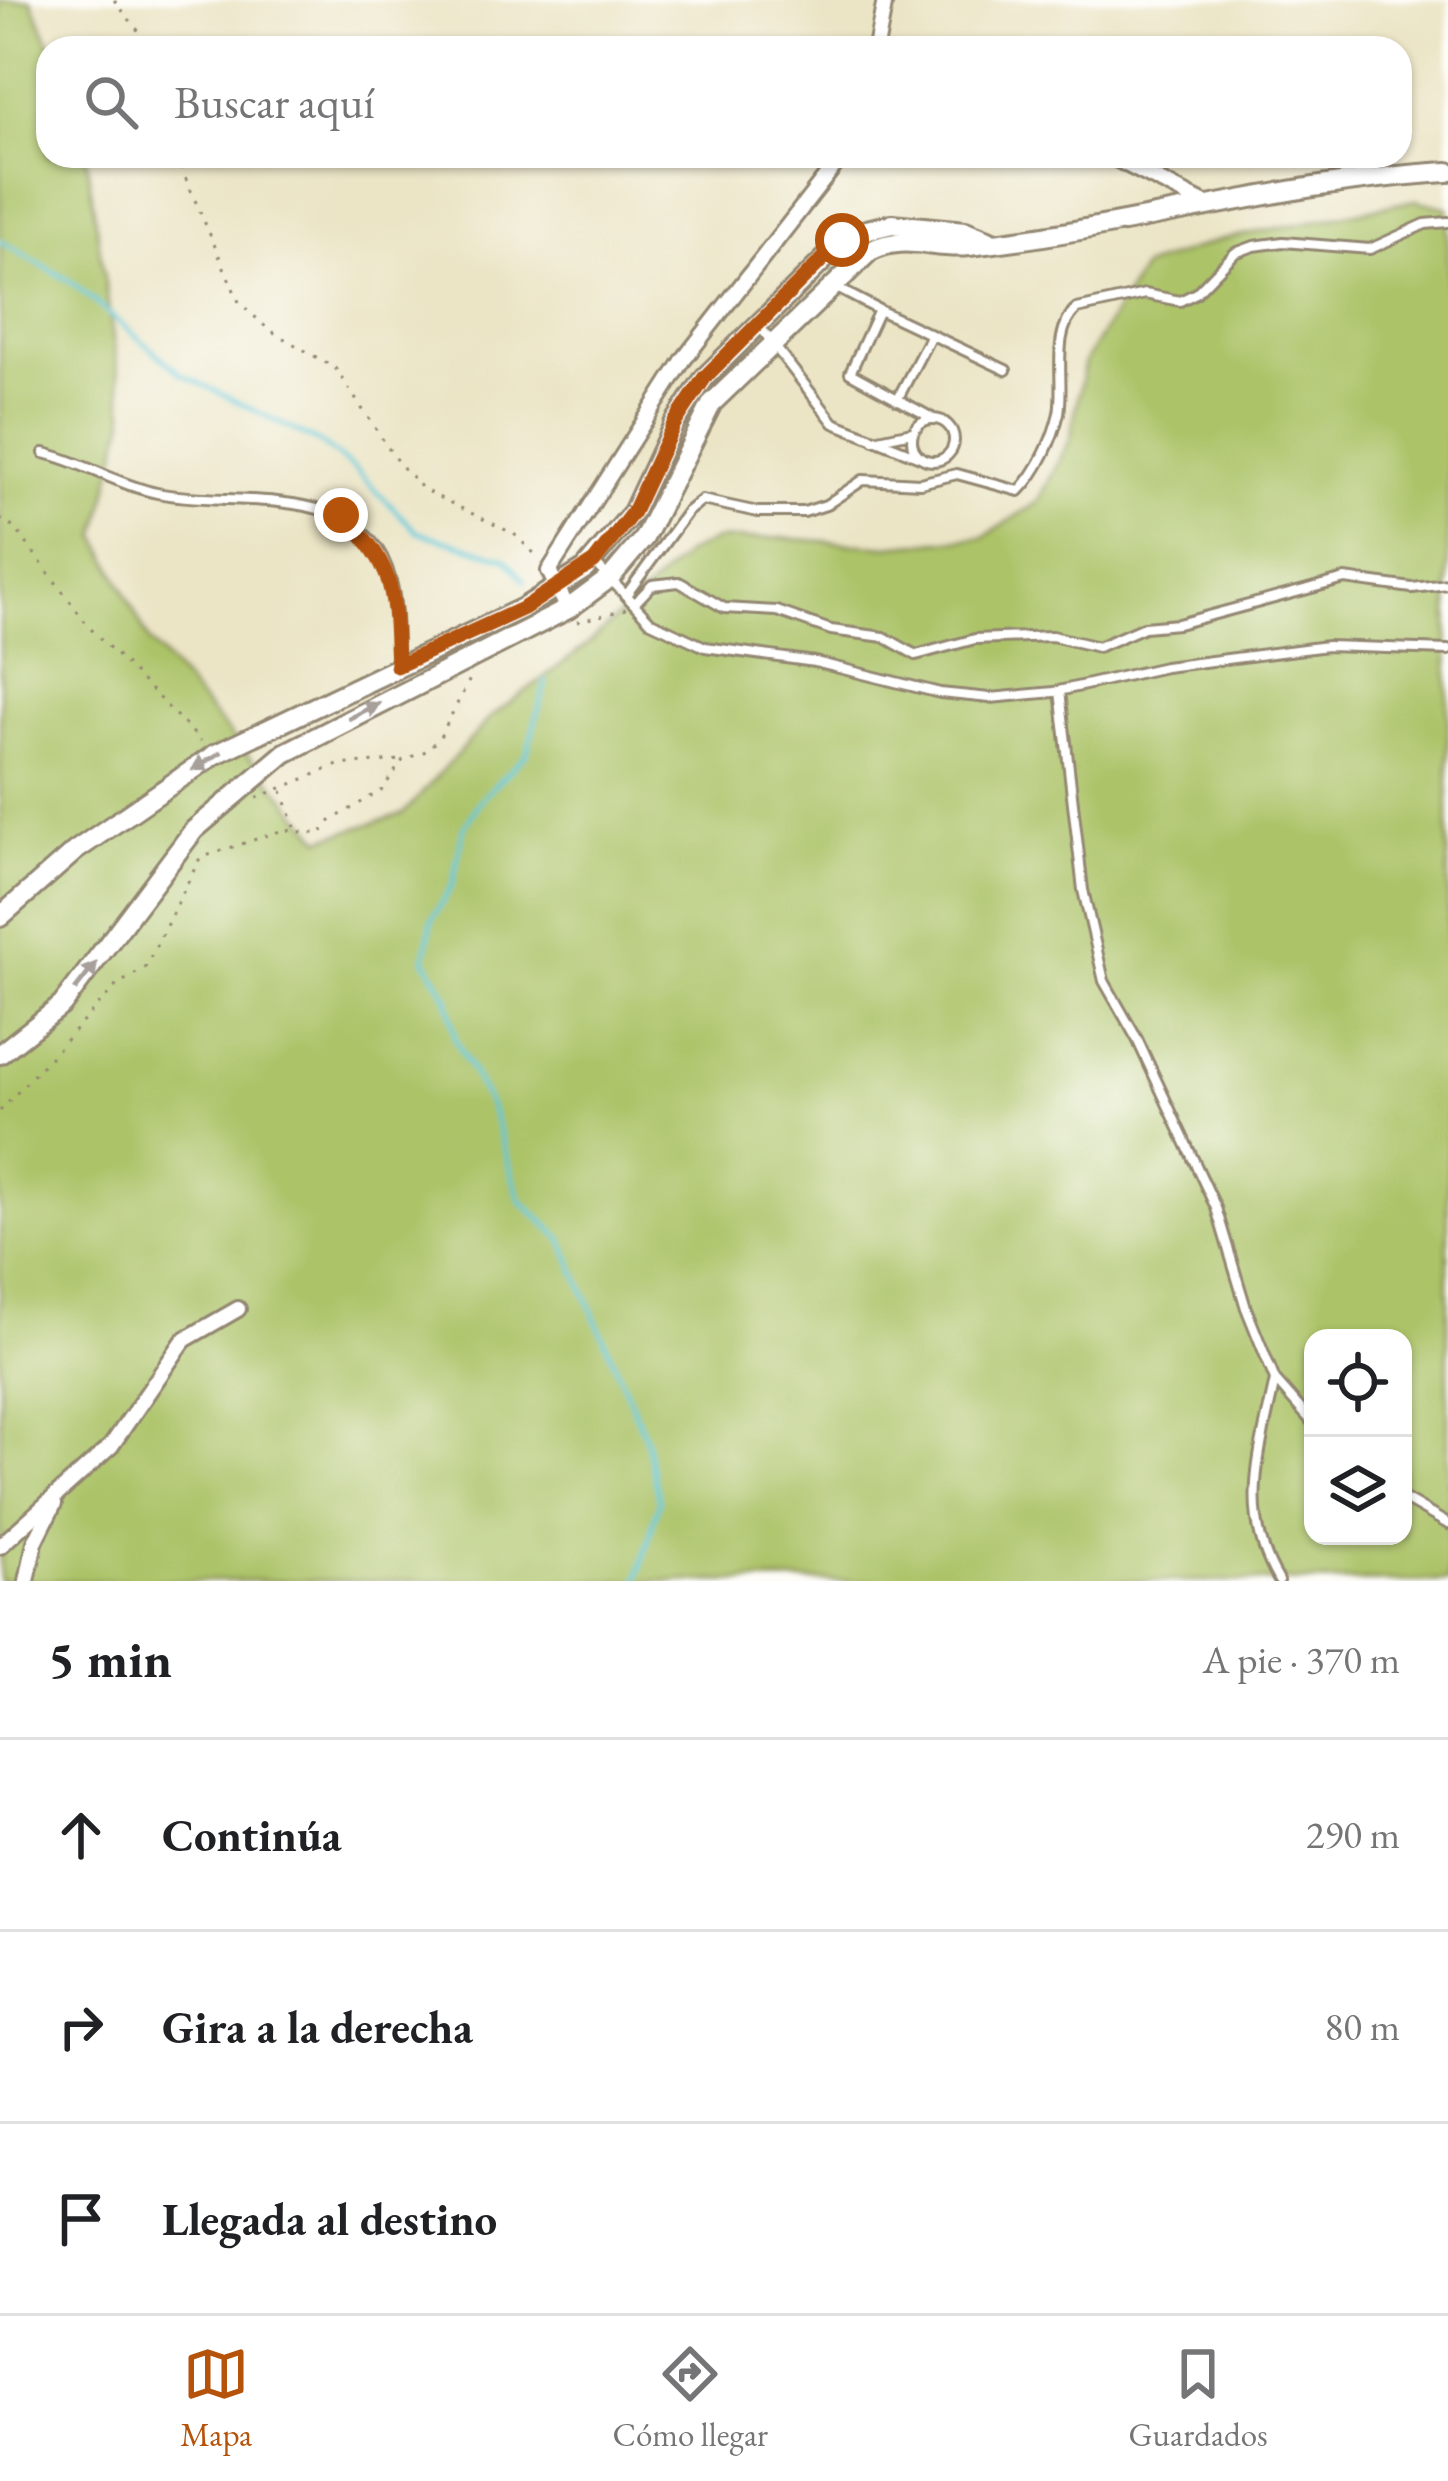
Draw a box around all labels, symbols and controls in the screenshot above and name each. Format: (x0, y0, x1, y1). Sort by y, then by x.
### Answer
search box (36, 36, 1412, 168)
icon: search (78, 69, 144, 135)
text: Buscar aquí (174, 73, 374, 131)
route start (815, 213, 869, 267)
route end (314, 488, 368, 542)
one-way arrow (346, 701, 381, 722)
one-way arrow (191, 749, 224, 771)
one-way arrow (73, 960, 98, 991)
map controls (1304, 1329, 1412, 1545)
button: locate (1304, 1329, 1412, 1437)
button: layers (1304, 1437, 1412, 1545)
text: 5 min (48, 1626, 172, 1692)
text: A pie · 370 m (1203, 1634, 1400, 1685)
icon: ahead (48, 1802, 114, 1868)
text: Continúa (162, 1806, 341, 1864)
text: 290 m (1306, 1809, 1400, 1860)
icon: right (48, 1994, 114, 2060)
text: Gira a la derecha (162, 1998, 473, 2056)
text: 80 m (1324, 2001, 1400, 2052)
icon: arrive (48, 2186, 114, 2252)
text: Llegada al destino (162, 2190, 497, 2248)
tab: Mapa (180, 2341, 252, 2456)
tab: Cómo llegar (613, 2341, 768, 2456)
tab: Guardados (1129, 2341, 1268, 2456)

